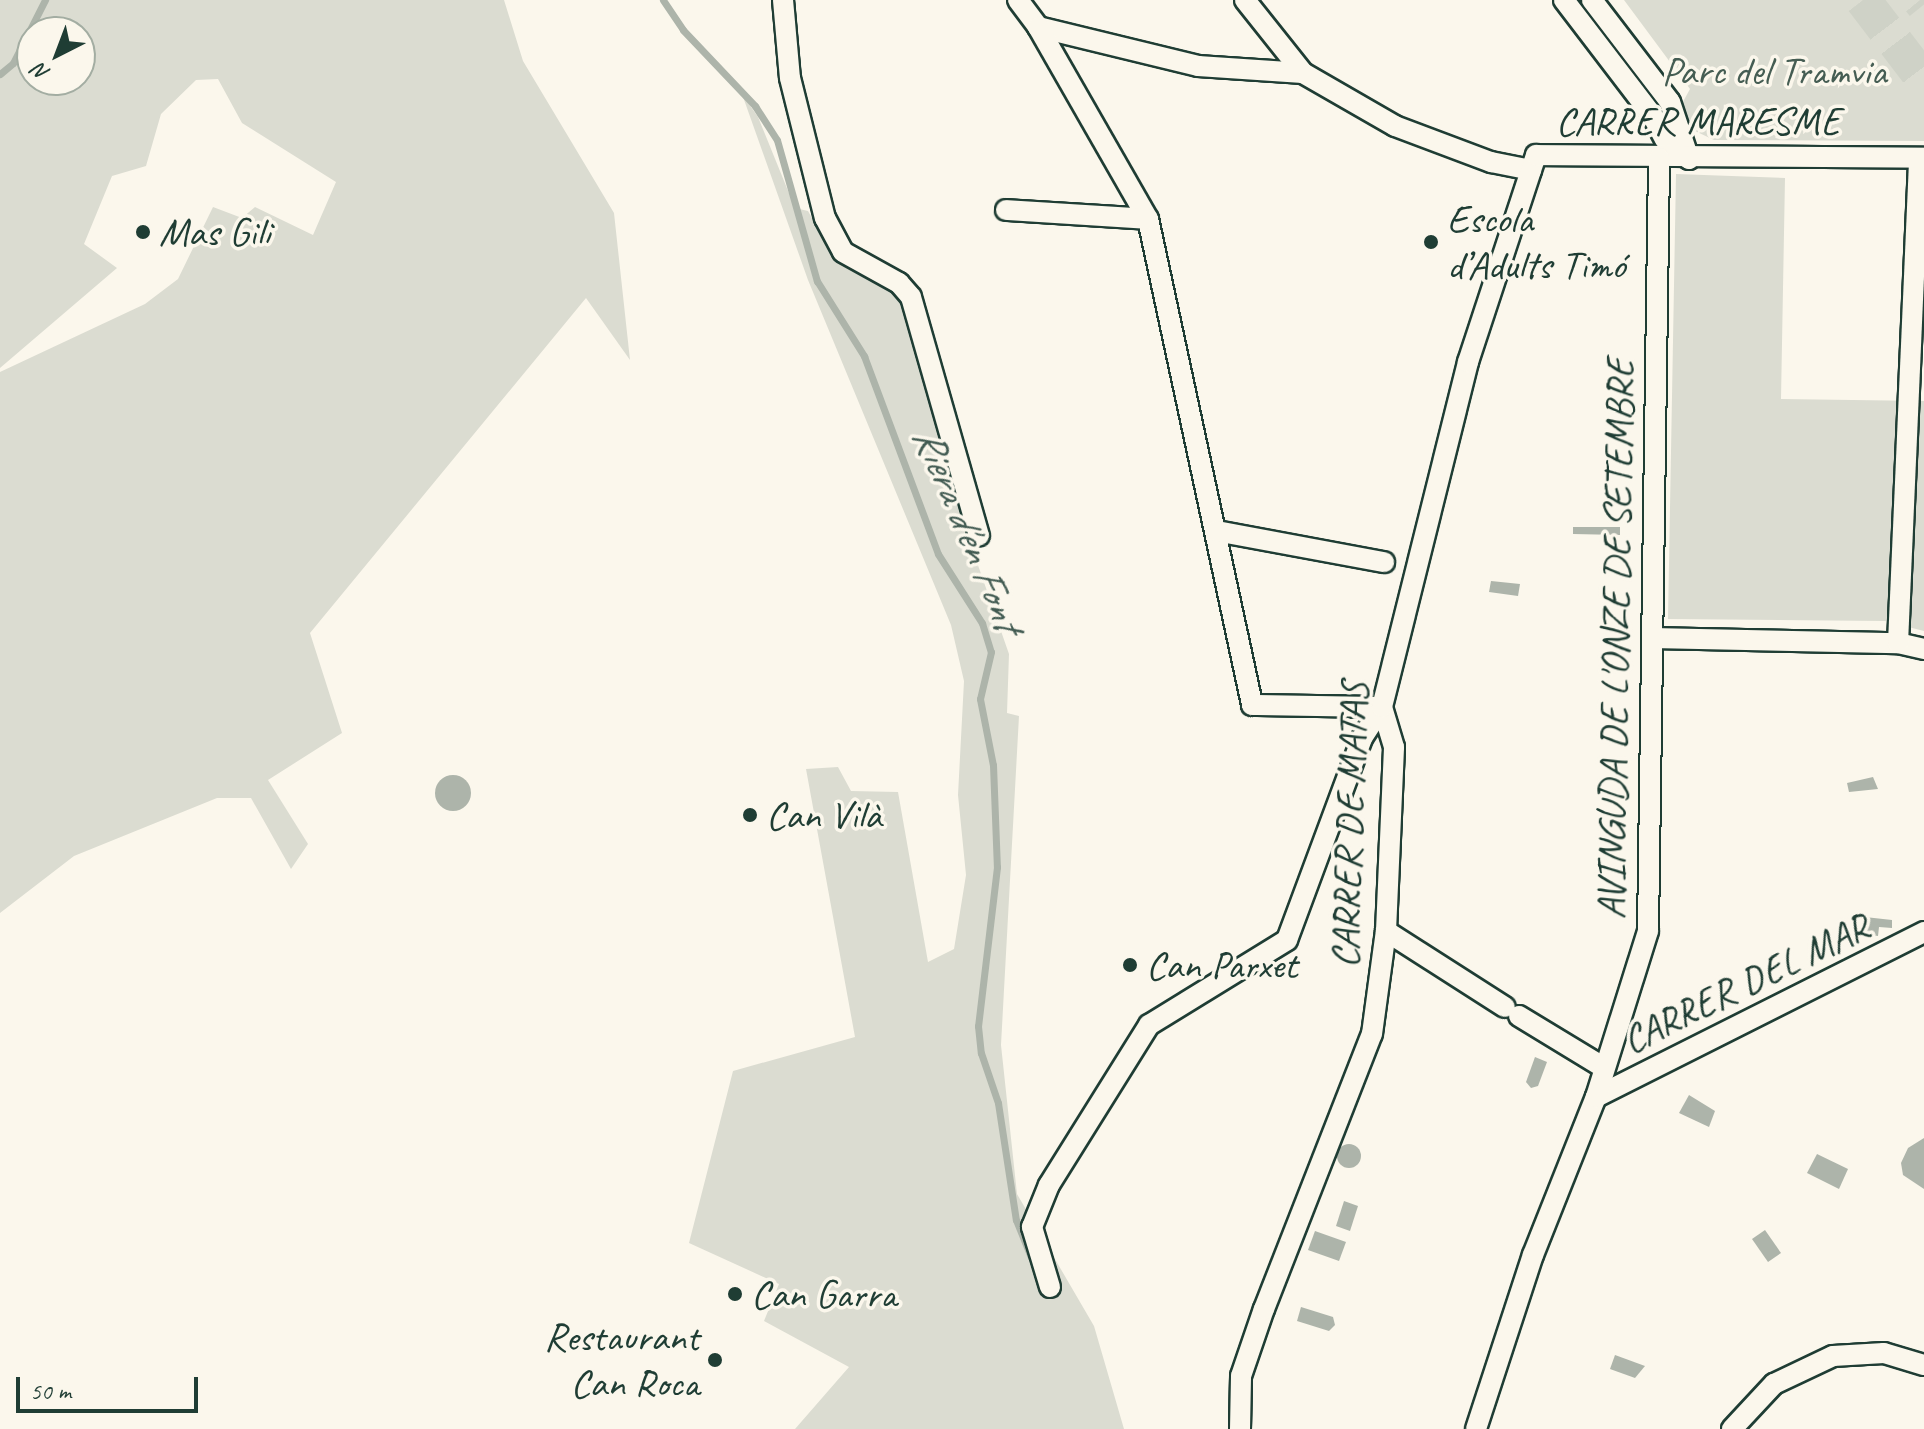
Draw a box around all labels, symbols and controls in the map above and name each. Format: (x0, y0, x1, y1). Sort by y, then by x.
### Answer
north arrow (16, 16, 96, 96)
park label: Parc del Tramvia (1661, 47, 1887, 95)
text: N (27, 57, 56, 87)
street label: CARRER MARESME (1555, 97, 1841, 145)
place label: Escola d’Adults Timó (1447, 195, 1623, 289)
place label: Mas Gili (159, 208, 270, 256)
marker: Mas Gili (134, 223, 152, 241)
marker: Escola d’Adults Timó (1422, 233, 1440, 251)
street label: AVINGUDA DE L'ONZE DE SETEMBRE (1586, 358, 1644, 920)
water label: Riera d'en Font (901, 419, 1033, 639)
street label: CARRER DE MATAS (1320, 681, 1378, 969)
place label: Can Vilà (766, 791, 881, 839)
marker: Can Vilà (741, 806, 759, 824)
street label: CARRER DEL MAR (1614, 903, 1876, 1063)
place label: Can Parxet (1146, 941, 1299, 989)
marker: Can Parxet (1121, 956, 1139, 974)
place label: Can Garra (751, 1270, 897, 1318)
marker: Can Garra (726, 1285, 744, 1303)
place label: Restaurant Can Roca (544, 1313, 699, 1407)
marker: Restaurant Can Roca (706, 1351, 724, 1369)
scale bar (20, 1361, 202, 1411)
text: 50 m (30, 1376, 71, 1406)

